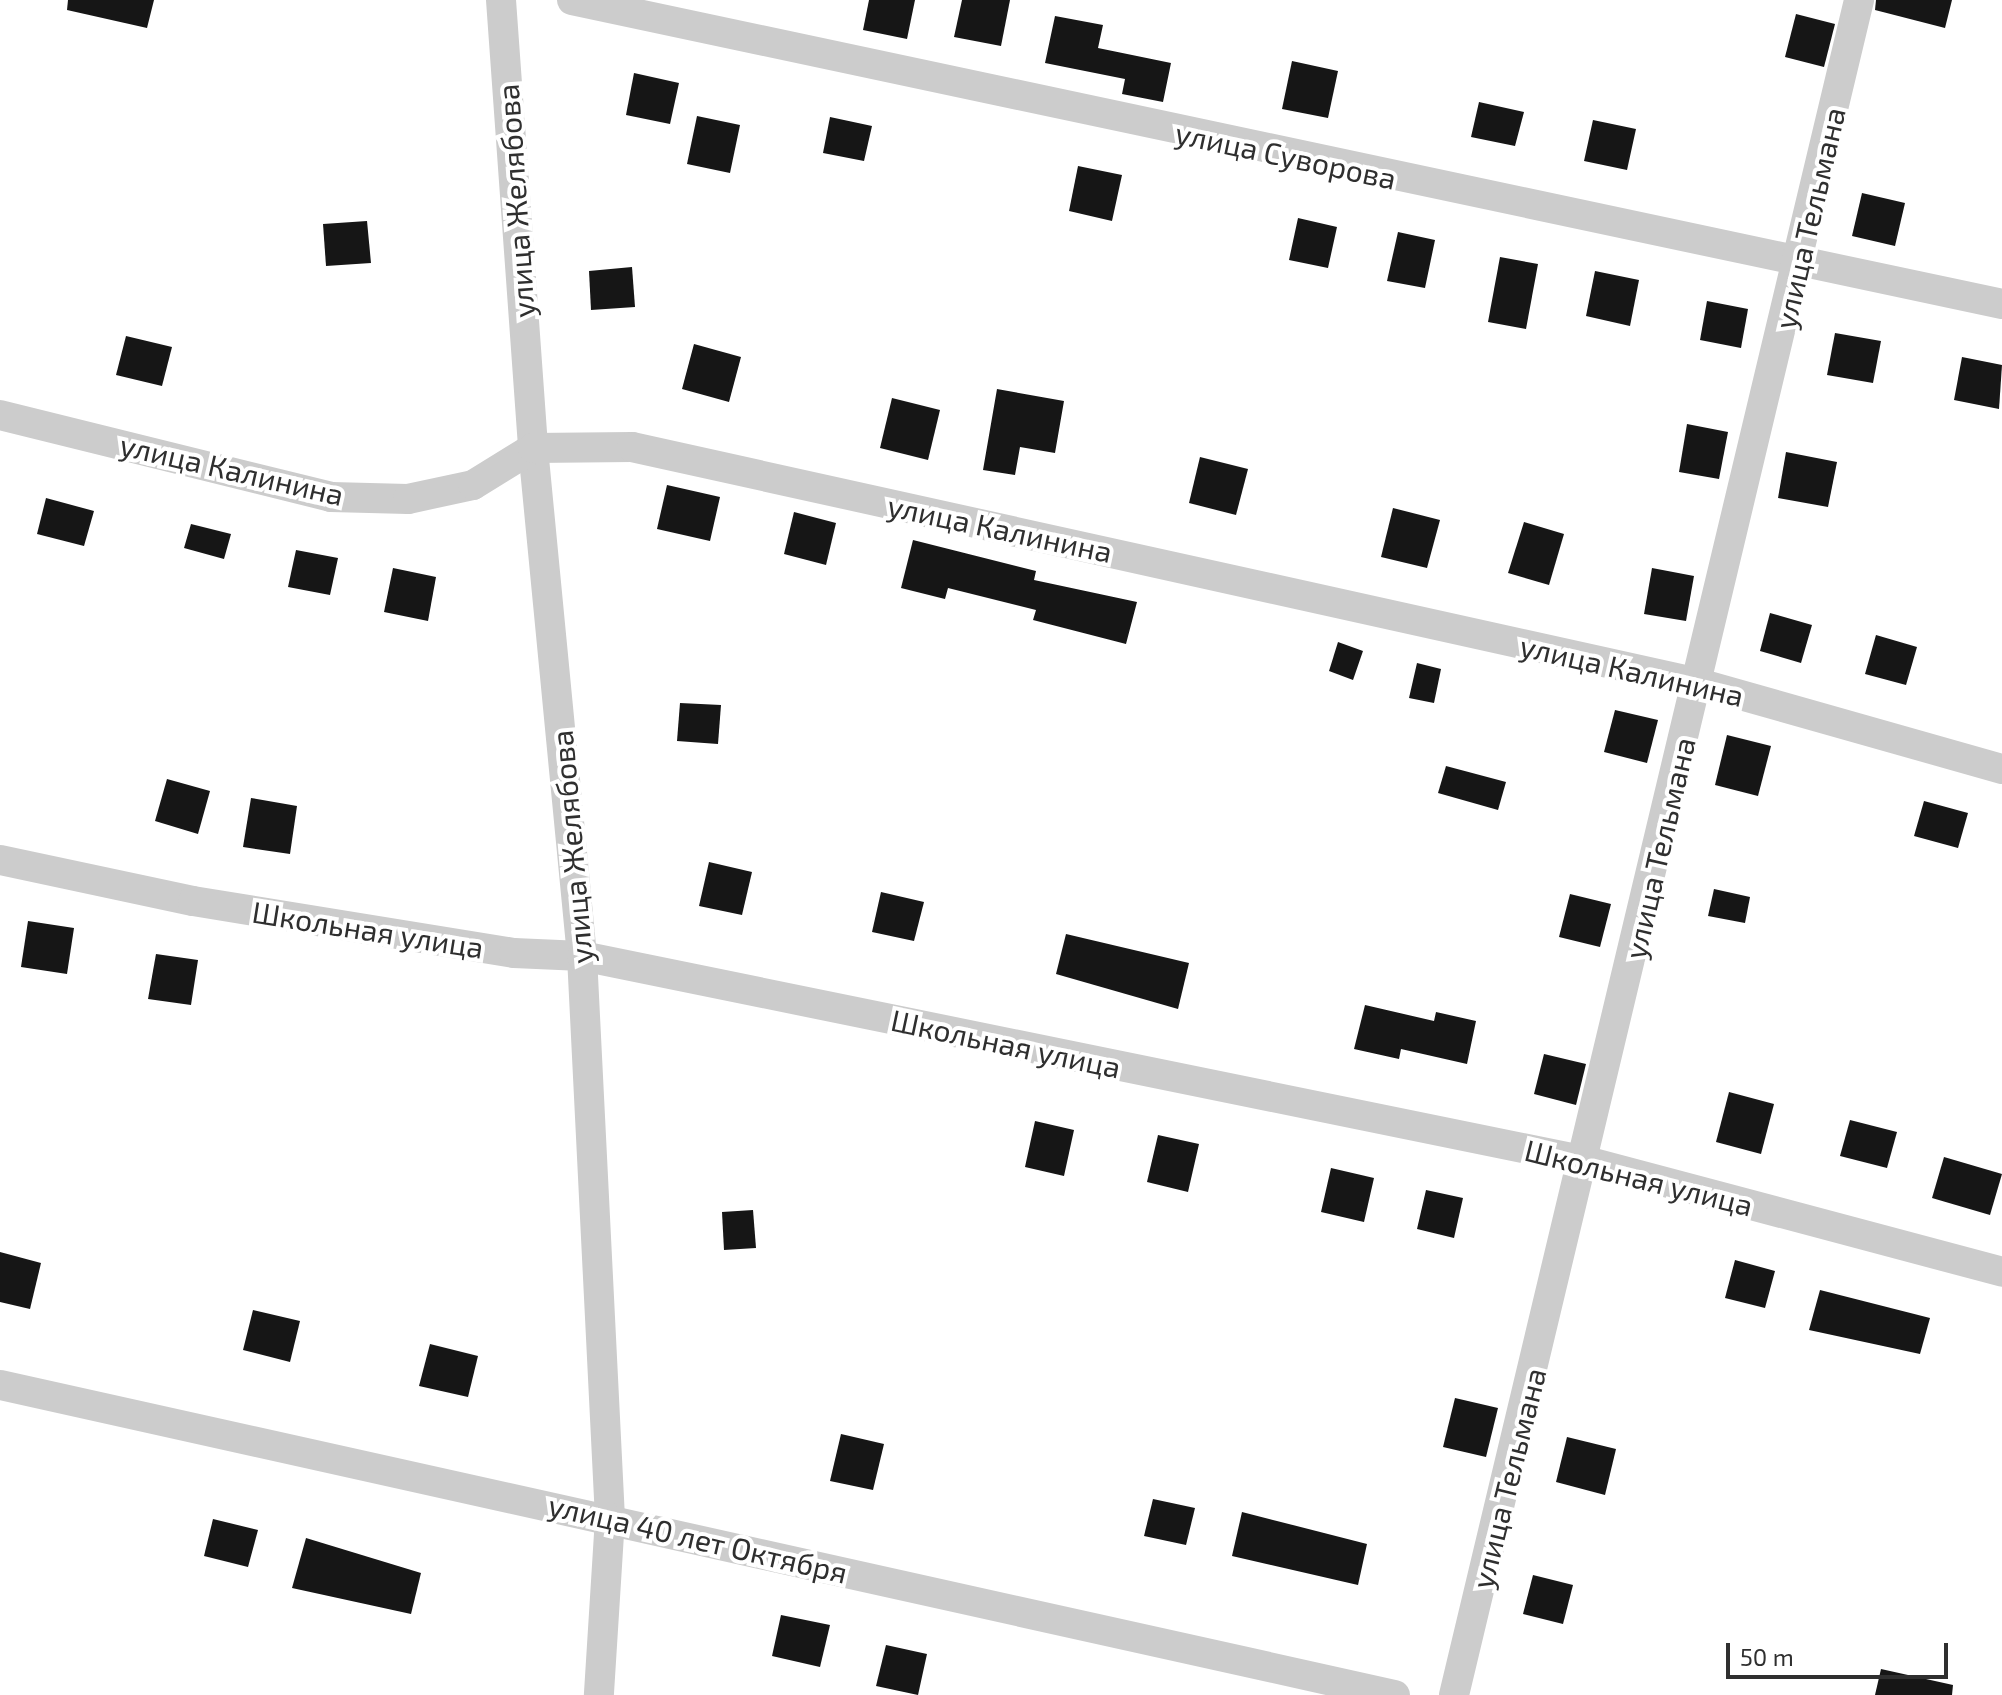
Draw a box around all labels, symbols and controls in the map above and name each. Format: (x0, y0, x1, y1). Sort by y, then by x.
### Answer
street label: улица Желябова (489, 83, 541, 319)
street label: улица Тельмана (1766, 104, 1852, 332)
street label: улица Суворова (1172, 114, 1400, 196)
street label: улица Калинина (117, 426, 347, 512)
street label: улица Калинина (884, 487, 1116, 569)
street label: улица Калинина (1517, 627, 1747, 713)
street label: улица Желябова (543, 729, 599, 965)
street label: улица Тельмана (1616, 734, 1702, 962)
street label: Школьная улица (250, 893, 486, 965)
street label: Школьная улица (888, 1001, 1124, 1085)
street label: Школьная улица (1521, 1131, 1757, 1223)
street label: улица Тельмана (1463, 1364, 1553, 1592)
street label: улица 40 лет Октября (545, 1486, 851, 1590)
scale bar (1730, 1627, 1952, 1677)
text: 50 m (1740, 1642, 1794, 1671)

